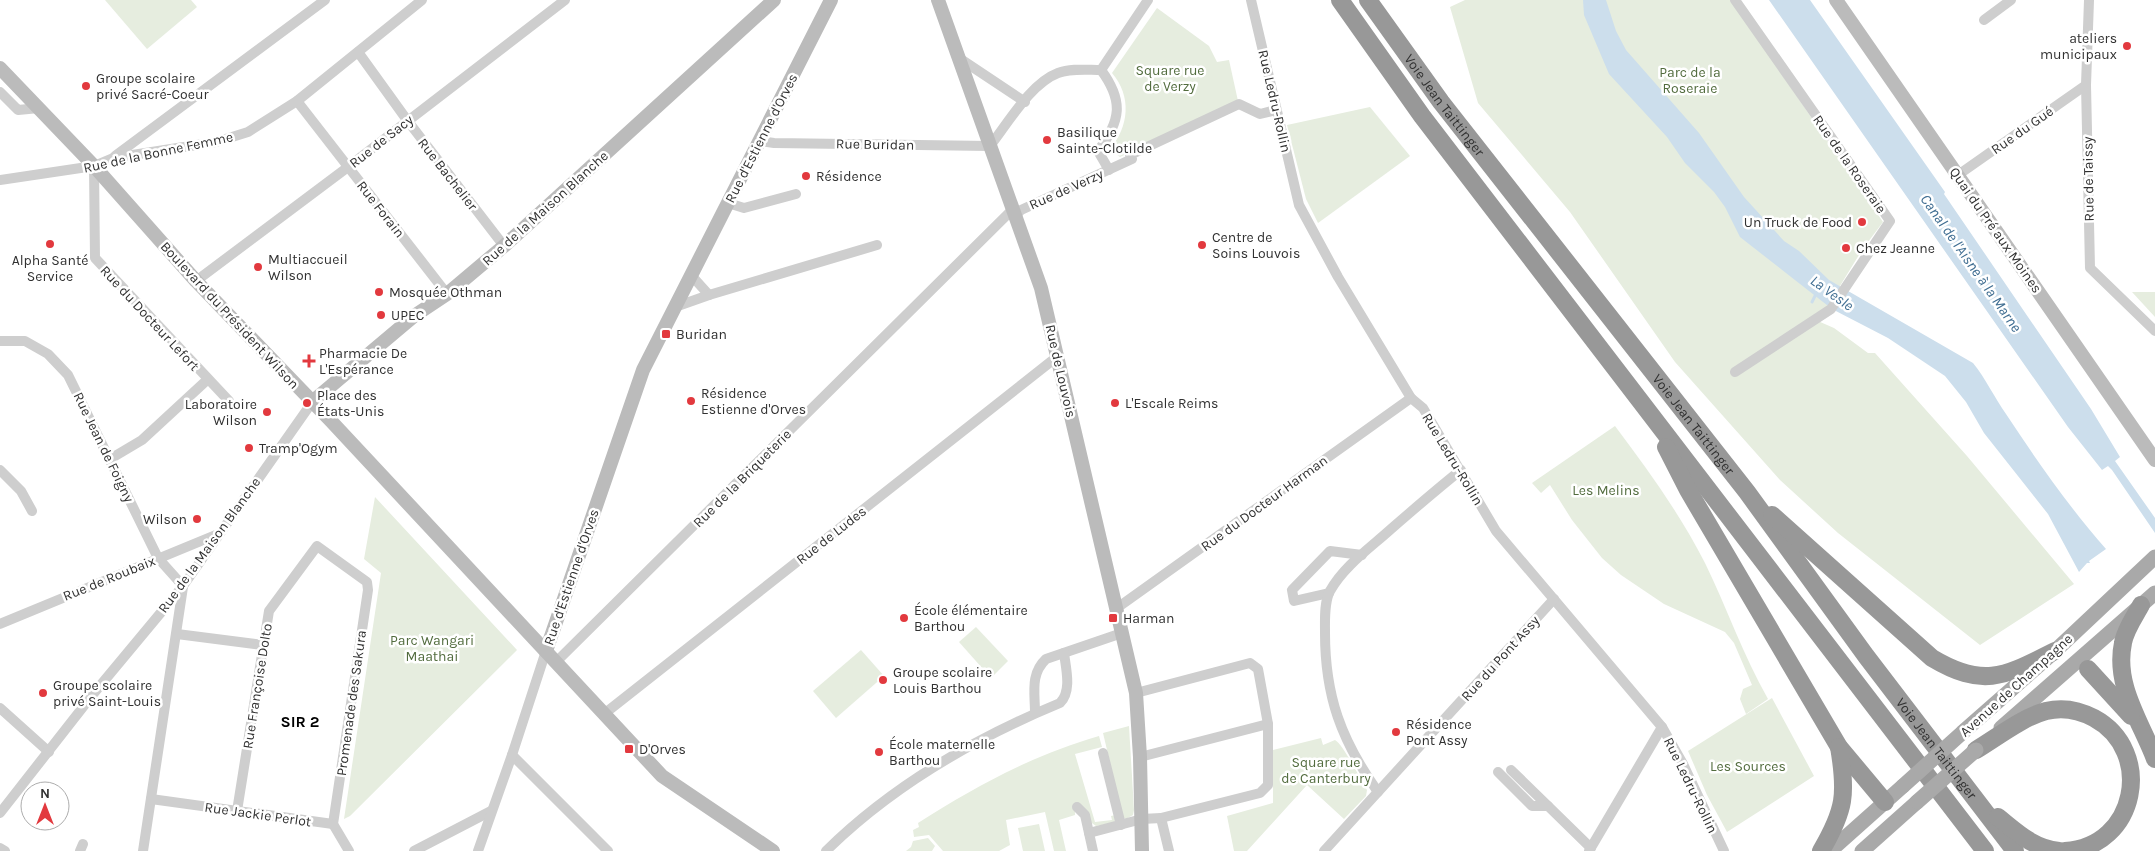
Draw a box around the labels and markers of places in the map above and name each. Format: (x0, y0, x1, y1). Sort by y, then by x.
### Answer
place label: ateliers municipaux (2040, 30, 2117, 63)
marker: ateliers municipaux (2121, 40, 2133, 52)
place label: Groupe scolaire privé Sacré-Coeur (96, 70, 209, 103)
marker: Groupe scolaire privé Sacré-Coeur (80, 80, 92, 92)
place label: Basilique Sainte-Clotilde (1057, 124, 1152, 157)
marker: Basilique Sainte-Clotilde (1041, 134, 1053, 146)
place label: Résidence (816, 168, 882, 185)
marker: Résidence (800, 170, 812, 182)
place label: Un Truck de Food (1744, 214, 1852, 231)
marker: Un Truck de Food (1856, 216, 1868, 228)
place label: Centre de Soins Louvois (1212, 229, 1300, 262)
marker: Alpha Santé Service (44, 238, 56, 250)
marker: Centre de Soins Louvois (1196, 239, 1208, 251)
place label: Chez Jeanne (1856, 240, 1935, 257)
marker: Chez Jeanne (1840, 242, 1852, 254)
place label: Multiaccueil Wilson (268, 251, 348, 284)
place label: Alpha Santé Service (12, 252, 88, 285)
marker: Multiaccueil Wilson (252, 261, 264, 273)
place label: Mosquée Othman (389, 284, 502, 301)
marker: Mosquée Othman (373, 286, 385, 298)
place label: UPEC (391, 307, 424, 324)
marker: UPEC (375, 309, 387, 321)
place label: Buridan (676, 326, 727, 343)
marker: Buridan (660, 328, 672, 340)
place label: Pharmacie De L'Espérance (319, 345, 407, 378)
marker: Pharmacie De L'Espérance (303, 355, 315, 367)
place label: Résidence Estienne d'Orves (701, 385, 806, 418)
place label: Place des États-Unis (317, 387, 384, 420)
marker: Résidence Estienne d'Orves (685, 395, 697, 407)
place label: L'Escale Reims (1125, 395, 1218, 412)
place label: Laboratoire Wilson (185, 396, 257, 429)
marker: Place des États-Unis (301, 397, 313, 409)
marker: L'Escale Reims (1109, 397, 1121, 409)
marker: Laboratoire Wilson (261, 406, 273, 418)
place label: Tramp'Ogym (259, 440, 338, 457)
marker: Tramp'Ogym (243, 442, 255, 454)
place label: Wilson (143, 511, 187, 528)
marker: Wilson (191, 513, 203, 525)
place label: École élémentaire Barthou (914, 601, 1028, 635)
place label: Harman (1123, 610, 1174, 627)
marker: École élémentaire Barthou (898, 612, 910, 624)
marker: Harman (1107, 612, 1119, 624)
place label: Groupe scolaire Louis Barthou (893, 664, 992, 697)
marker: Groupe scolaire Louis Barthou (877, 674, 889, 686)
place label: Groupe scolaire privé Saint-Louis (53, 677, 161, 710)
marker: Groupe scolaire privé Saint-Louis (37, 687, 49, 699)
place label: Résidence Pont Assy (1406, 716, 1472, 749)
marker: Résidence Pont Assy (1390, 726, 1402, 738)
place label: École maternelle Barthou (889, 735, 995, 769)
place label: D'Orves (639, 741, 686, 758)
marker: D'Orves (623, 743, 635, 755)
marker: École maternelle Barthou (873, 746, 885, 758)

